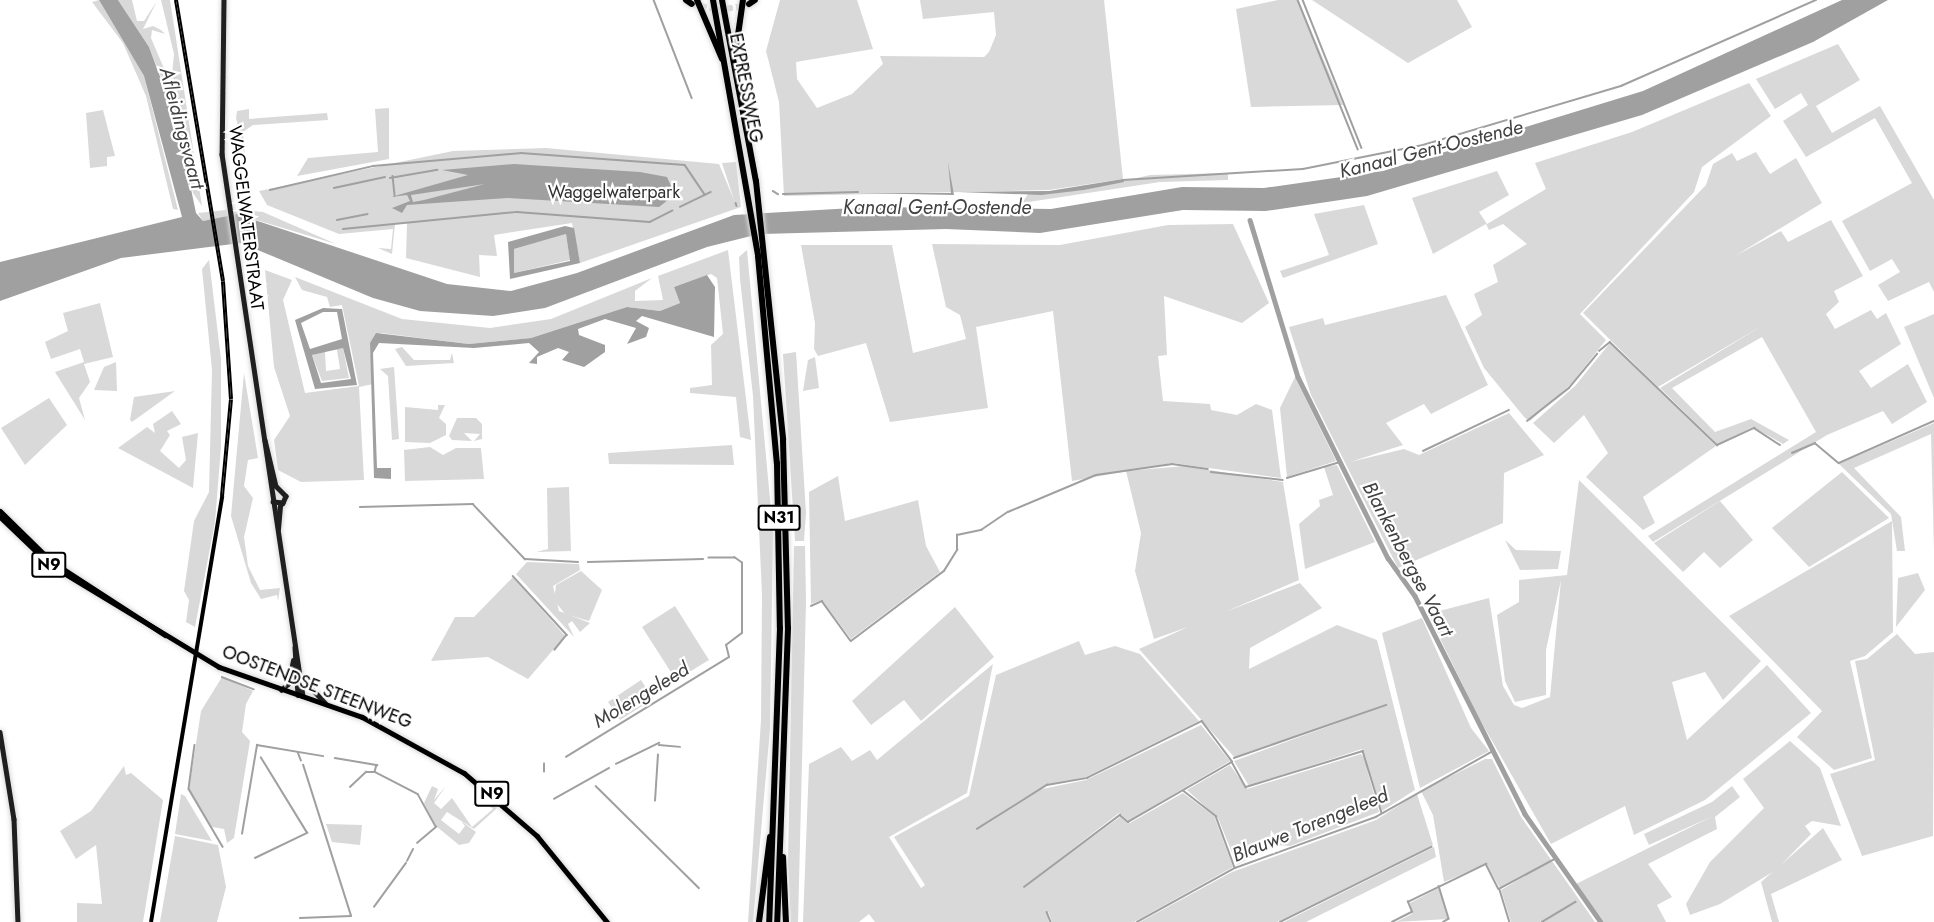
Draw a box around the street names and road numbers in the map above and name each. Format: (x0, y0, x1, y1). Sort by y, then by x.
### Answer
street label: EXPRESSWEG (725, 31, 767, 145)
street label: WAGGELWATERSTRAAT (224, 124, 268, 312)
road number: N31 (756, 505, 802, 531)
road number: N9 (31, 552, 67, 578)
street label: OOSTENDSE STEENWEG (219, 641, 415, 733)
road number: N9 (474, 781, 510, 807)

